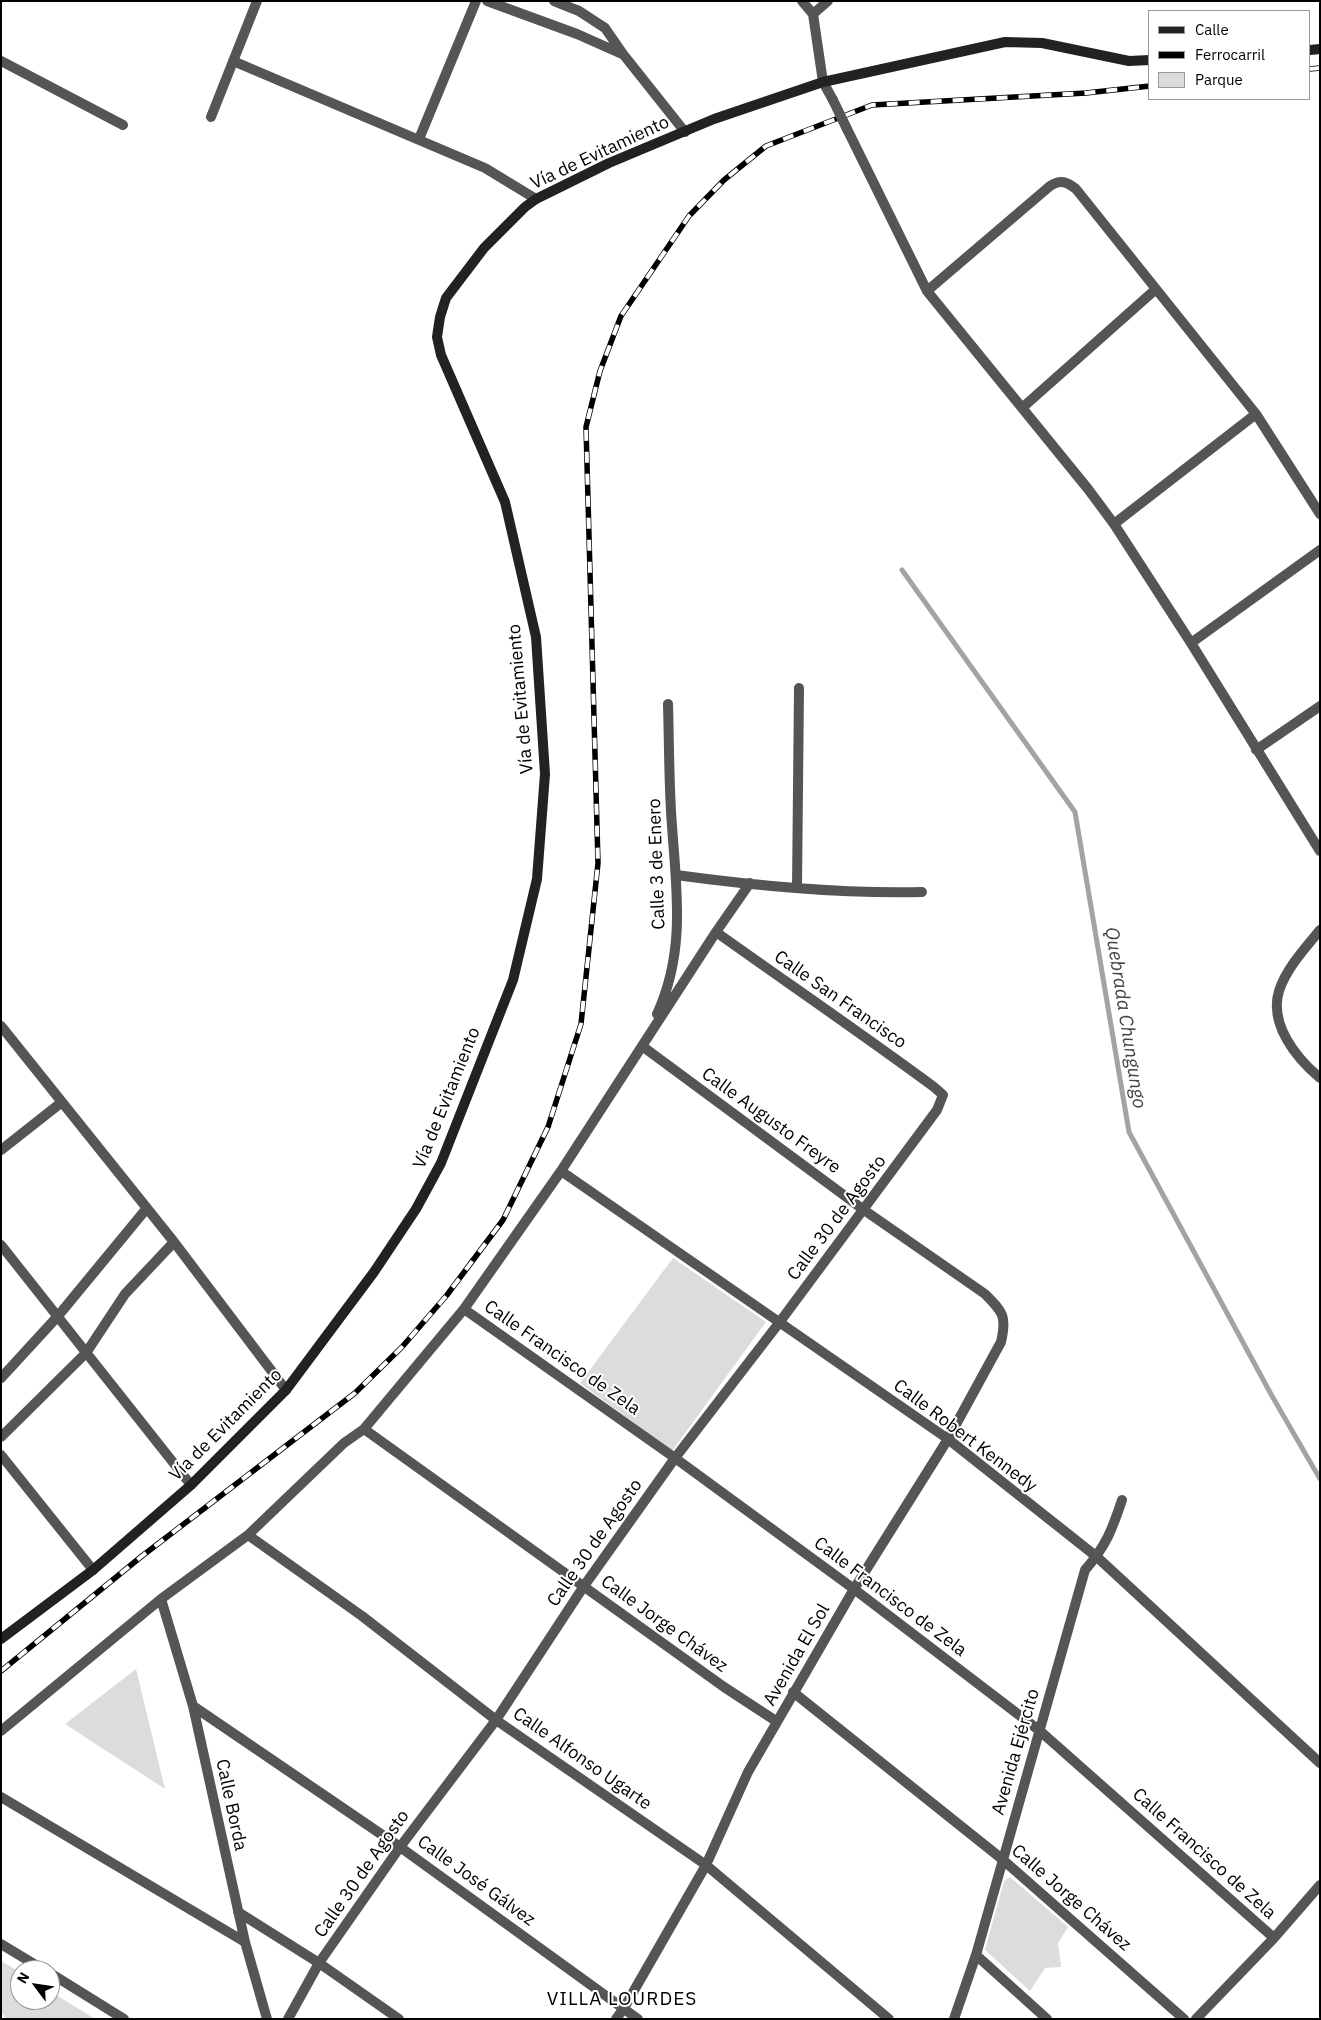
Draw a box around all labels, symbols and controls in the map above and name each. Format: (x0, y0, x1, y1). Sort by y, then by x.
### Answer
legend (1148, 10, 1311, 100)
text: Calle (1195, 20, 1229, 39)
text: Ferrocarril (1195, 45, 1265, 64)
text: Parque (1195, 70, 1243, 89)
street label: Vía de Evitamiento (527, 111, 673, 195)
street label: Vía de Evitamiento (504, 623, 538, 775)
street label: Calle 3 de Enero (644, 798, 670, 930)
water label: Quebrada Chungungo (1099, 926, 1151, 1110)
street label: Calle San Francisco (770, 946, 910, 1054)
street label: Vía de Evitamiento (409, 1024, 485, 1172)
street label: Calle Augusto Freyre (697, 1063, 845, 1179)
street label: Calle 30 de Agosto (783, 1151, 891, 1285)
street label: Calle Francisco de Zela (480, 1296, 644, 1420)
street label: Vía de Evitamiento (165, 1364, 287, 1486)
street label: Calle Robert Kennedy (889, 1375, 1041, 1497)
street label: Calle 30 de Agosto (543, 1475, 647, 1611)
street label: Calle Francisco de Zela (809, 1533, 971, 1661)
street label: Calle Jorge Chávez (596, 1571, 732, 1677)
street label: Avenida El Sol (759, 1600, 835, 1710)
street label: Avenida Ejército (988, 1687, 1044, 1817)
street label: Calle Alfonso Ugarte (509, 1703, 655, 1815)
street label: Calle Borda (211, 1757, 251, 1853)
street label: Calle Francisco de Zela (1128, 1784, 1280, 1924)
street label: Calle 30 de Agosto (310, 1806, 414, 1942)
street label: Calle José Gálvez (413, 1831, 539, 1931)
street label: Calle Jorge Chávez (1007, 1840, 1135, 1956)
north arrow (10, 1960, 60, 2010)
text: N (13, 1969, 33, 1987)
district label: VILLA LOURDES (545, 1989, 699, 2011)

